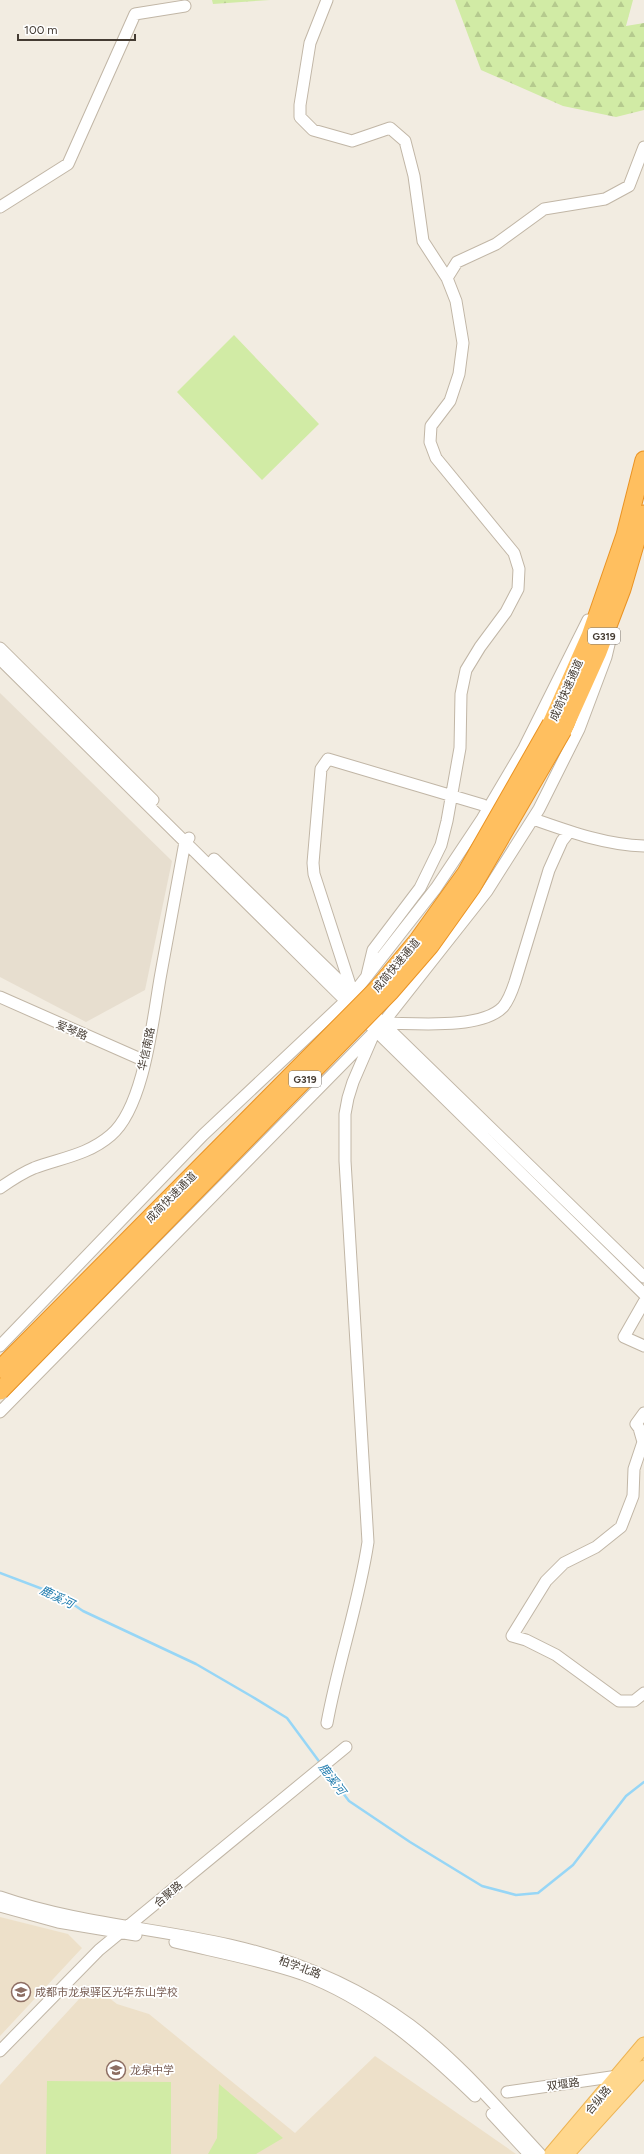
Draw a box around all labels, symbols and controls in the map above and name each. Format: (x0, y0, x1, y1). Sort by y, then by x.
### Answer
scale bar (18, 16, 135, 42)
text: 100 m (24, 23, 58, 37)
road number: G319 (588, 628, 620, 644)
street label: 成简快速通道 (547, 657, 586, 723)
street label: 成简快速通道 (370, 936, 423, 995)
street label: 爱琴路 (54, 1018, 90, 1043)
street label: 华信南路 (136, 1026, 157, 1072)
road number: G319 (289, 1071, 321, 1087)
street label: 成简快速通道 (143, 1169, 199, 1225)
water label: 鹿溪河 (38, 1583, 78, 1612)
water label: 鹿溪河 (316, 1760, 350, 1799)
street label: 合聚路 (152, 1879, 185, 1910)
street label: 柏学北路 (277, 1954, 323, 1981)
school or university icon: 成都市龙泉驿区光华东山学校 (10, 1981, 32, 2003)
place label: 成都市龙泉驿区光华东山学校 (35, 1986, 178, 1999)
school or university icon: 龙泉中学 (105, 2059, 127, 2081)
place label: 龙泉中学 (130, 2064, 174, 2077)
street label: 双堰路 (546, 2076, 580, 2093)
street label: 合纵路 (583, 2084, 614, 2117)

